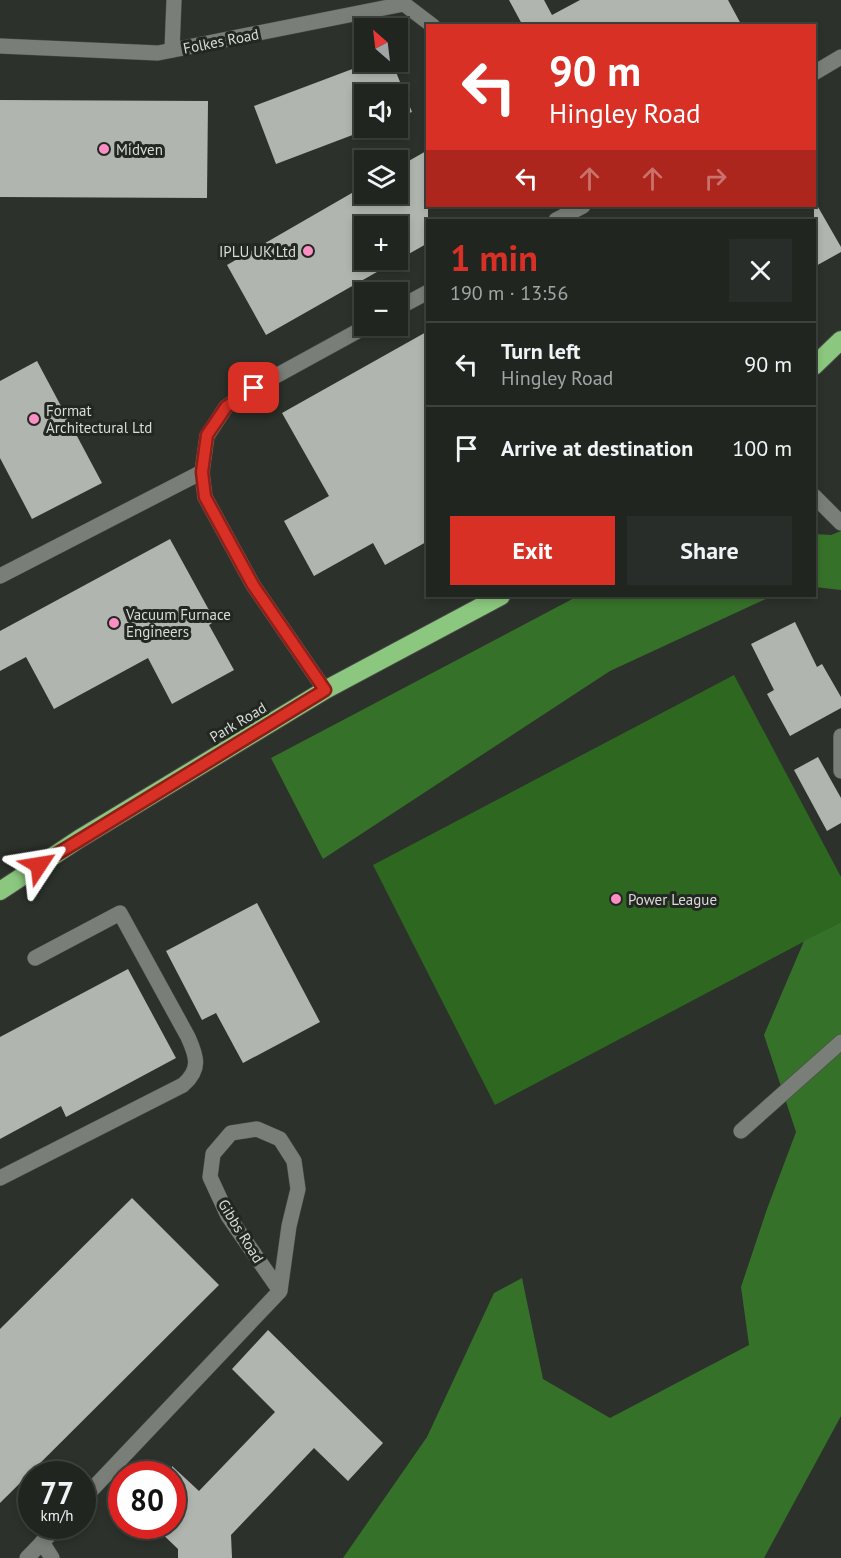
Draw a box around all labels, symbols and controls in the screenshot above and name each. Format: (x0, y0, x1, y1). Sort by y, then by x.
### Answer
north arrow (354, 18, 408, 72)
map controls (354, 18, 408, 336)
street label: Folkes Road (181, 24, 261, 58)
text: 90 m (549, 43, 641, 98)
icon: left (450, 48, 528, 126)
button: sound (354, 84, 408, 138)
text: Hingley Road (549, 96, 701, 130)
place label: Midven (116, 140, 163, 159)
marker: Midven (97, 142, 111, 156)
button: layers (354, 150, 408, 204)
icon: left (510, 162, 543, 195)
icon: ahead (573, 162, 606, 195)
icon: ahead (636, 162, 669, 195)
icon: right (699, 162, 732, 195)
button: + (354, 216, 408, 270)
text: 1 min (450, 234, 538, 281)
button: close (729, 239, 792, 302)
place label: IPLU UK Ltd (219, 242, 296, 261)
marker: IPLU UK Ltd (301, 244, 315, 258)
text: 190 m · 13:56 (450, 280, 568, 306)
button: − (354, 282, 408, 336)
text: Turn left (501, 337, 581, 365)
icon: left (450, 348, 483, 381)
text: 90 m (744, 350, 792, 378)
pin (228, 362, 279, 413)
text: Hingley Road (501, 365, 613, 391)
icon: arrive (237, 371, 270, 404)
place label: Format Architectural Ltd (46, 401, 152, 437)
marker: Format Architectural Ltd (27, 412, 41, 426)
icon: arrive (450, 432, 483, 465)
text: Arrive at destination (501, 434, 693, 462)
text: 100 m (732, 434, 792, 462)
button: Exit (450, 516, 615, 585)
button: Share (627, 516, 792, 585)
place label: Vacuum Furnace Engineers (125, 605, 231, 641)
marker: Vacuum Furnace Engineers (107, 616, 121, 630)
street label: Park Road (206, 698, 270, 746)
position arrow (7, 833, 71, 897)
place label: Power League (628, 890, 717, 909)
marker: Power League (609, 892, 623, 906)
street label: Gibbs Road (214, 1196, 268, 1266)
speed limit sign: 80 (108, 1461, 186, 1539)
text: 77 (40, 1473, 74, 1512)
text: km/h (41, 1506, 73, 1525)

